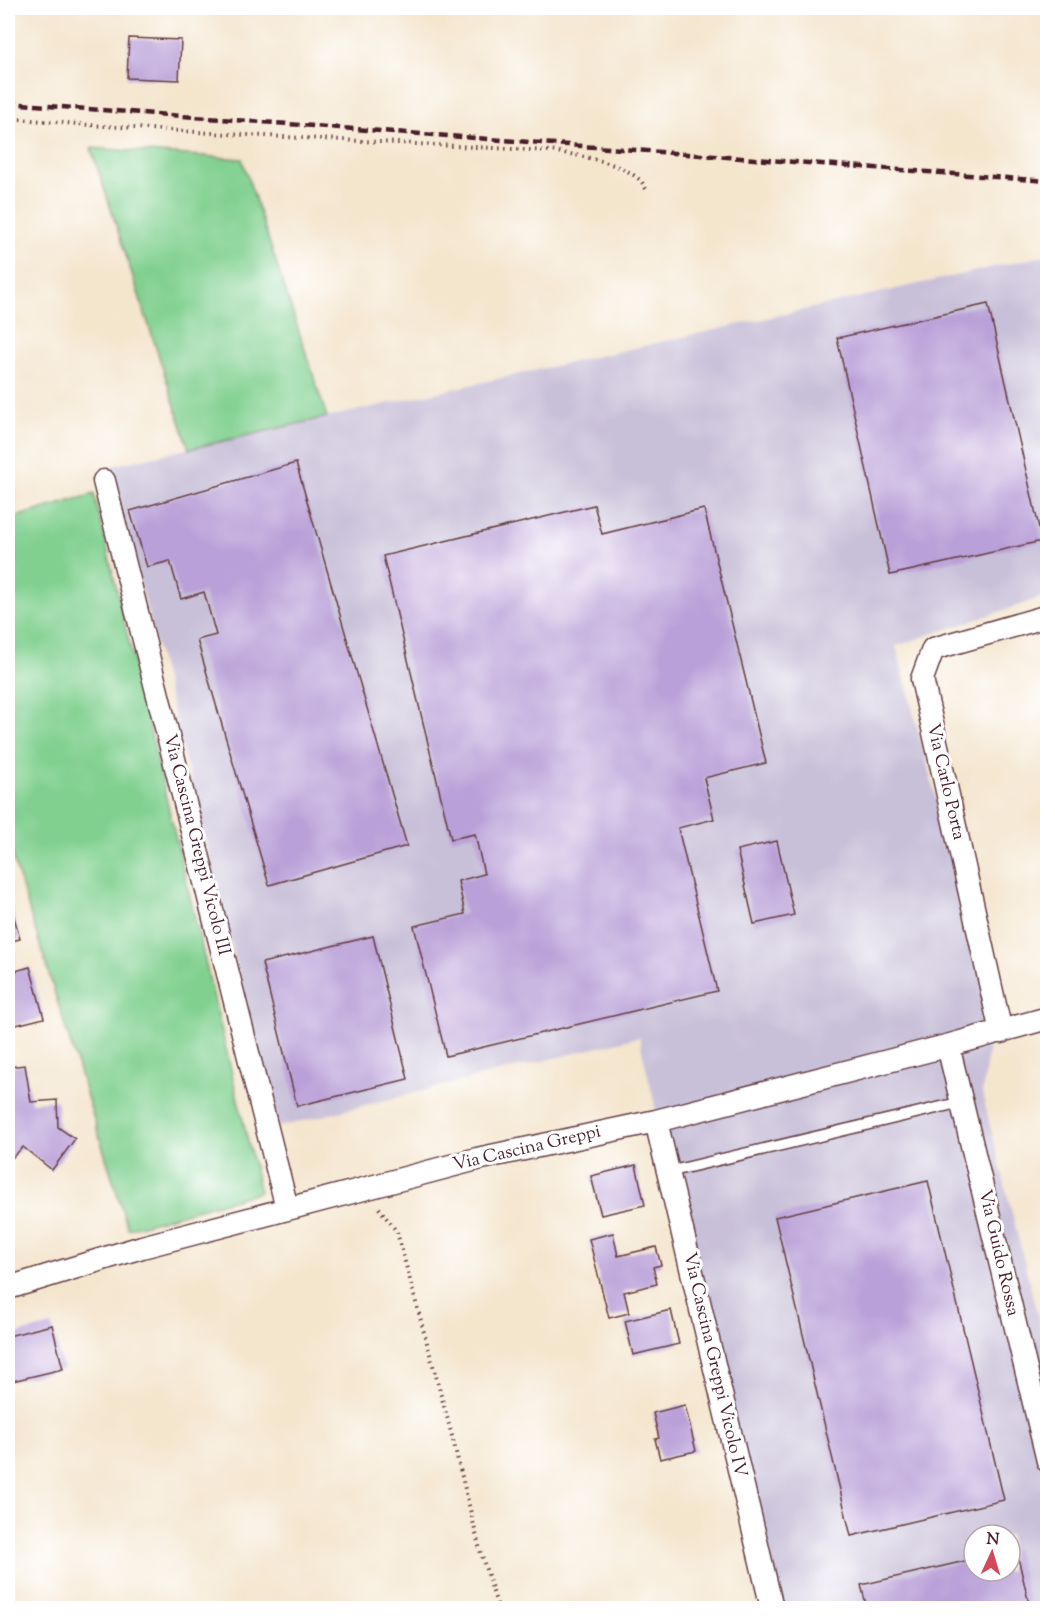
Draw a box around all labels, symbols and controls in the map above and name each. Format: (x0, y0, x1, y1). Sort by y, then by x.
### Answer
street label: Via Carlo Porta (919, 721, 971, 843)
street label: Via Cascina Greppi Vicolo III (156, 732, 236, 959)
street label: Via Cascina Greppi (451, 1119, 603, 1179)
street label: Via Guido Rossa (971, 1187, 1025, 1319)
street label: Via Cascina Greppi Vicolo IV (675, 1250, 753, 1480)
north arrow (962, 1523, 1022, 1583)
text: N (986, 1529, 1000, 1552)

